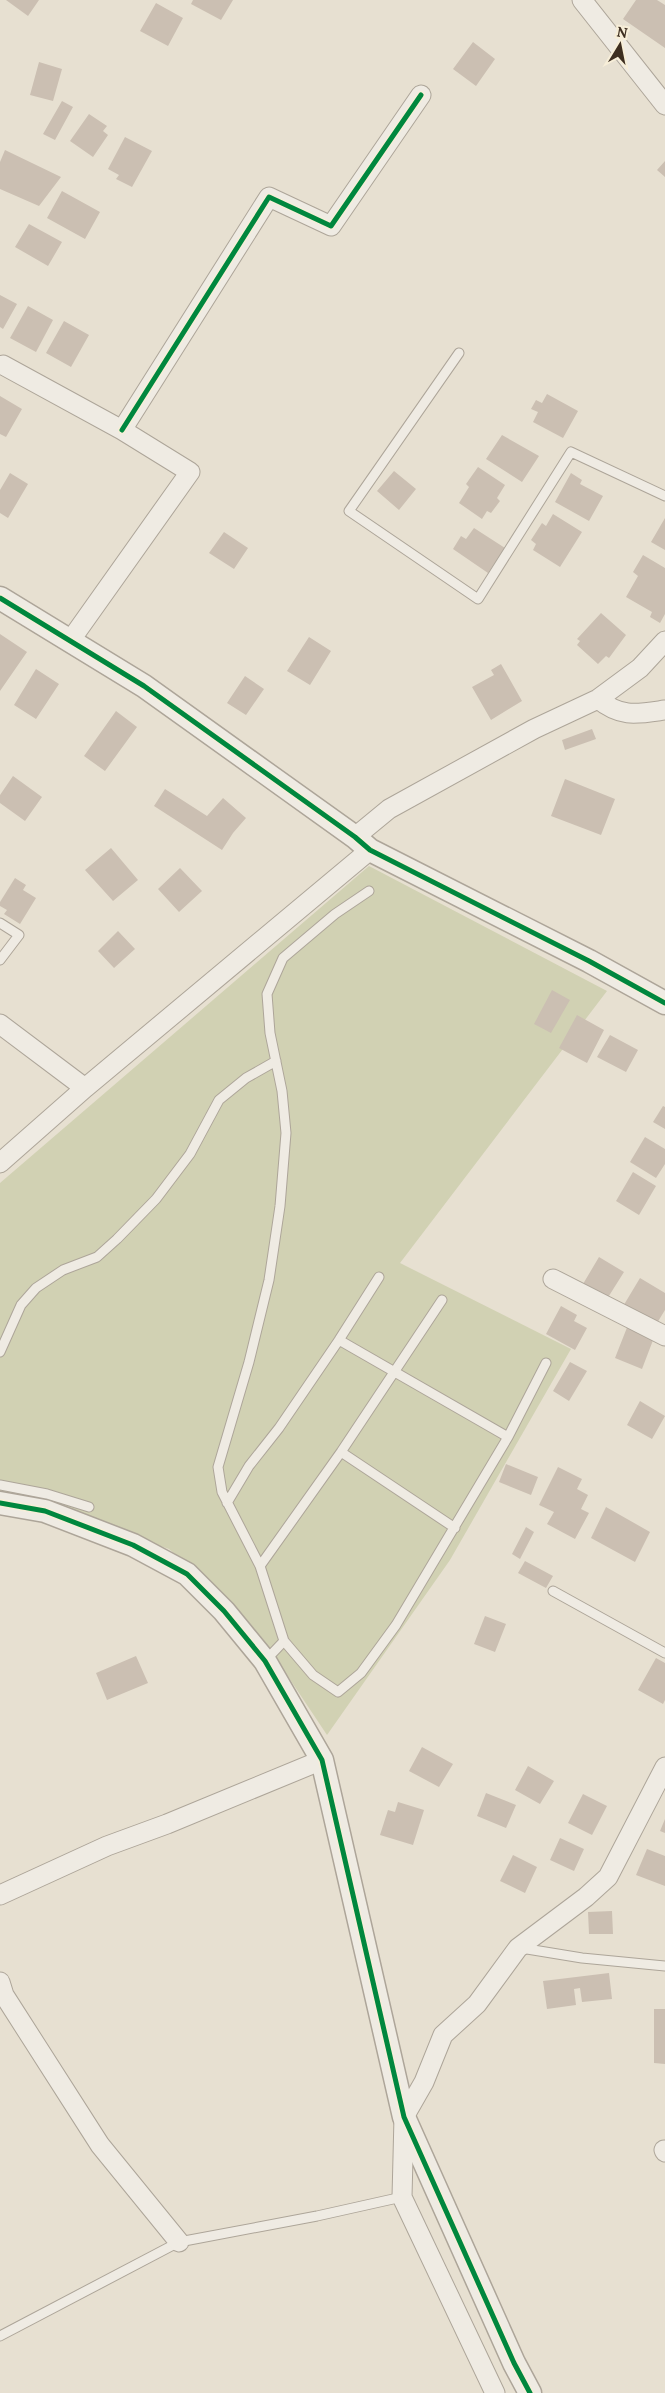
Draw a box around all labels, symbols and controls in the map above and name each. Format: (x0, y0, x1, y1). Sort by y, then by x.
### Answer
north arrow (595, 20, 645, 70)
text: N (615, 22, 629, 42)

